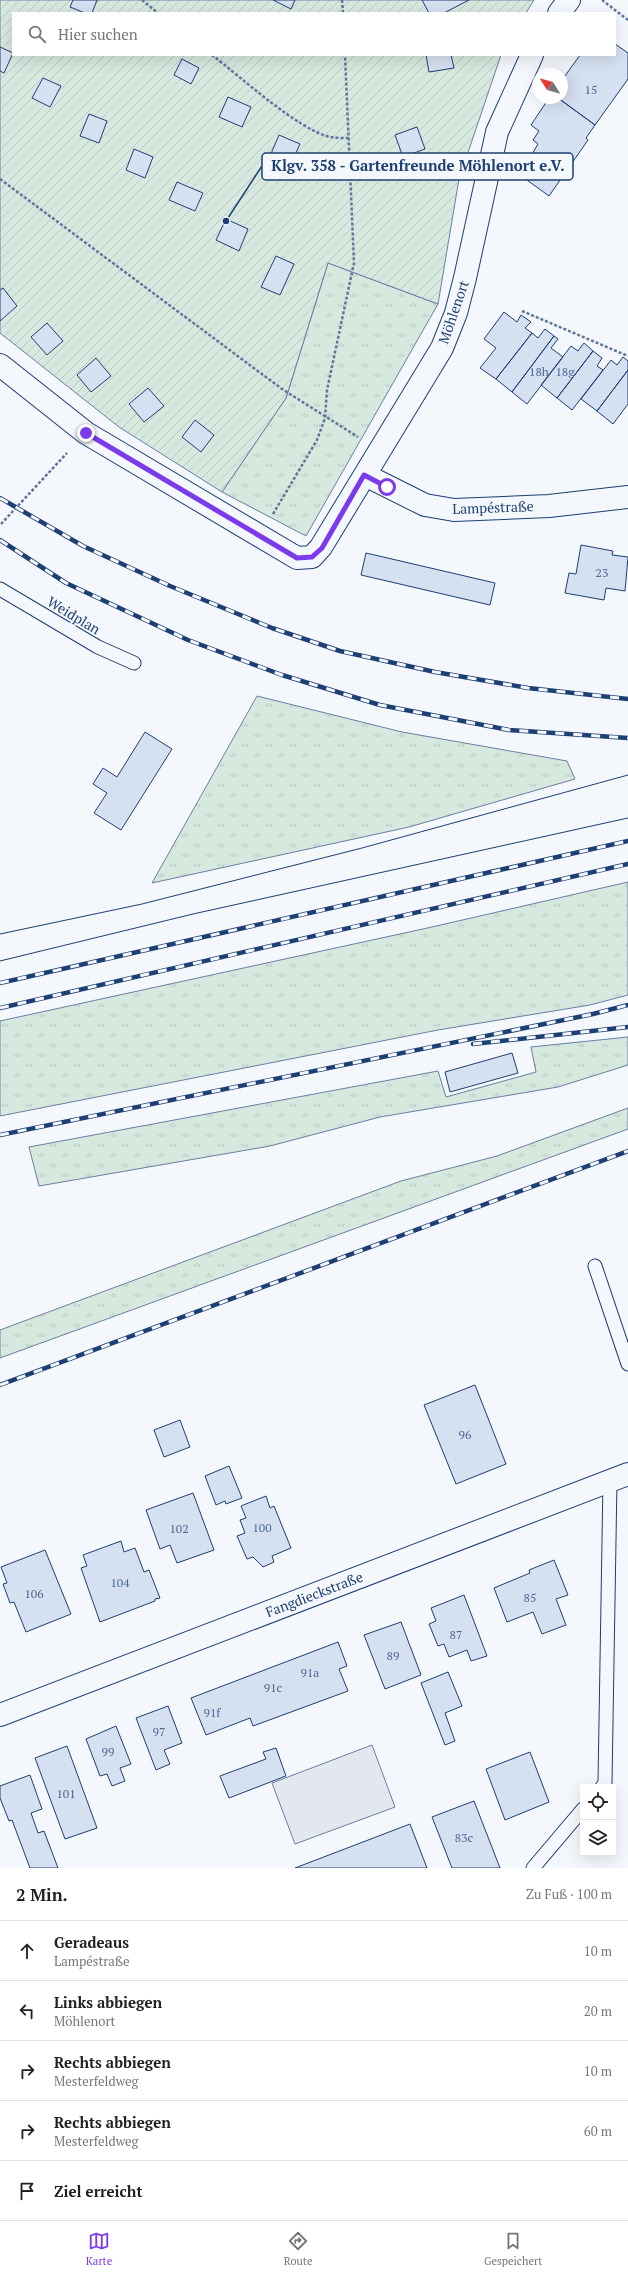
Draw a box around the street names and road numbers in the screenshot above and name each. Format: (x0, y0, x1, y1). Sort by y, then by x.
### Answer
street label: Möhlenort (433, 277, 473, 346)
street label: Lampéstraße (452, 496, 534, 518)
street label: Weidplan (44, 592, 105, 639)
street label: Fangdieckstraße (263, 1567, 365, 1621)

